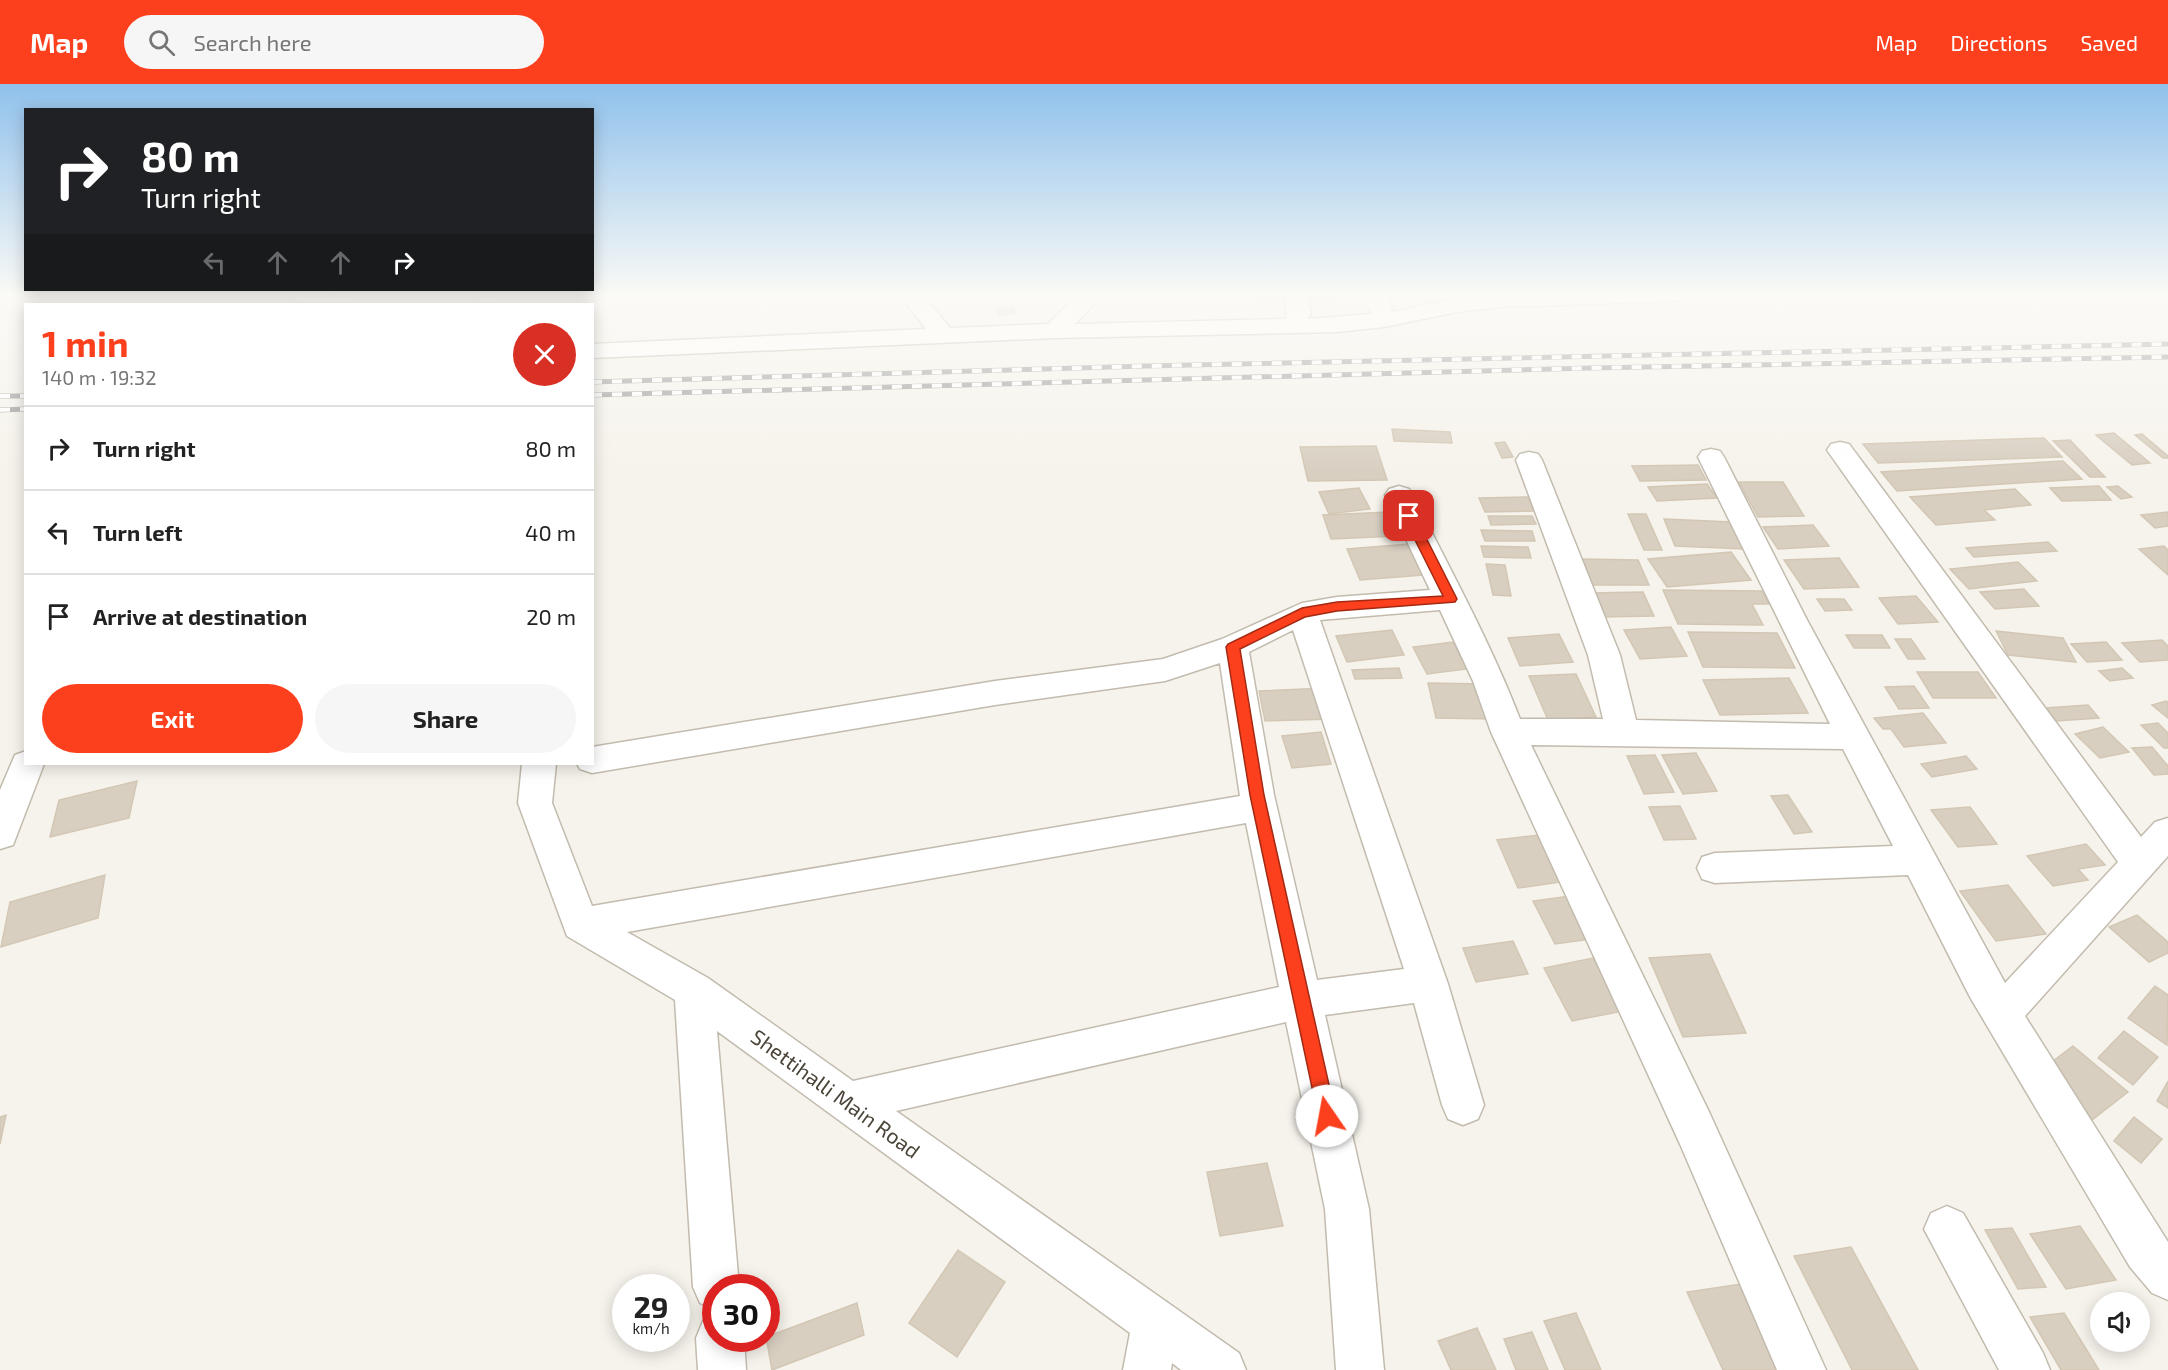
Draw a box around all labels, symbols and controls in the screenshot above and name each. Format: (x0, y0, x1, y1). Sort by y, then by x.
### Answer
search box (124, 15, 544, 69)
text: Map (30, 25, 88, 59)
icon: search (145, 26, 178, 59)
text: Search here (193, 29, 312, 55)
text: Map (1875, 30, 1918, 55)
text: Directions (1951, 30, 2047, 55)
text: Saved (2080, 30, 2138, 55)
text: 80 m (141, 130, 240, 180)
icon: right (42, 132, 120, 210)
text: Turn right (141, 181, 261, 213)
icon: left (198, 246, 231, 279)
icon: ahead (261, 246, 294, 279)
icon: ahead (324, 246, 357, 279)
icon: right (387, 246, 420, 279)
text: 1 min (42, 321, 129, 364)
button: close (513, 323, 576, 386)
text: 140 m · 19:32 (42, 365, 156, 389)
icon: right (42, 432, 75, 465)
text: Turn right (93, 435, 195, 461)
text: 80 m (525, 435, 576, 461)
pin (1383, 490, 1434, 541)
icon: arrive (1392, 499, 1425, 532)
icon: left (42, 516, 75, 549)
text: Turn left (93, 519, 182, 545)
text: 40 m (525, 519, 576, 545)
icon: arrive (42, 600, 75, 633)
text: Arrive at destination (93, 603, 307, 629)
text: 20 m (526, 603, 576, 629)
button: Exit (42, 684, 303, 753)
button: Share (315, 684, 576, 753)
street label: Shettihalli Main Road (747, 1023, 925, 1163)
position arrow (1295, 1084, 1359, 1148)
speed limit sign: 30 (702, 1274, 780, 1352)
text: 29 (633, 1288, 669, 1324)
map controls (2090, 1292, 2150, 1352)
button: sound (2090, 1292, 2150, 1352)
text: km/h (632, 1319, 670, 1337)

